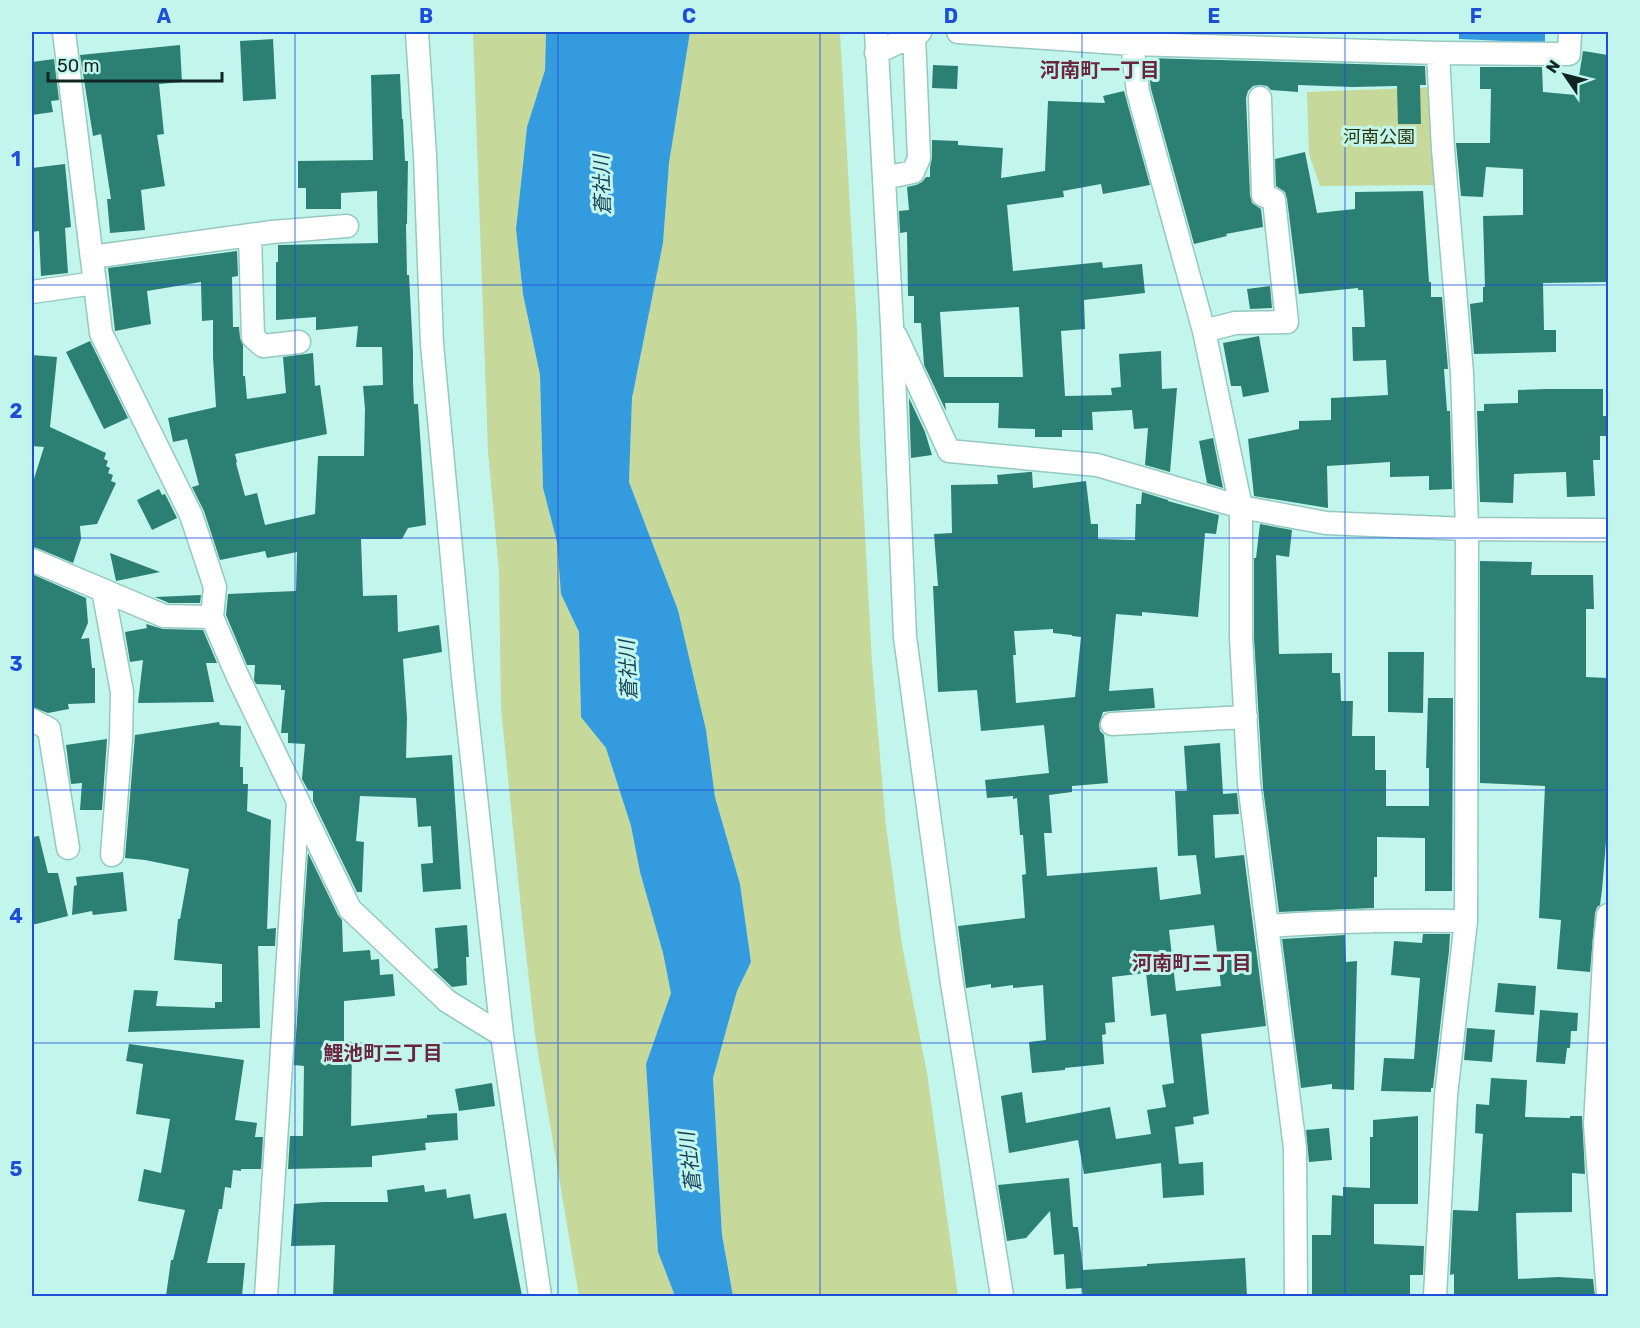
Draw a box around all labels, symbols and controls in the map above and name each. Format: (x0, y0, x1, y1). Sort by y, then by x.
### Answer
text: A (157, 4, 172, 28)
text: B (419, 4, 433, 28)
text: C (682, 4, 696, 28)
text: D (944, 4, 958, 28)
text: E (1208, 4, 1220, 28)
text: F (1470, 4, 1482, 28)
scale bar (48, 45, 222, 83)
north arrow (1535, 45, 1595, 105)
text: 50 m (57, 55, 100, 77)
text: N (1542, 57, 1564, 77)
district label: 河南町一丁目 (1040, 58, 1160, 82)
park label: 河南公園 (1343, 126, 1415, 148)
text: 1 (11, 147, 21, 171)
water label: 蒼社川 (589, 153, 615, 215)
text: 2 (10, 399, 23, 423)
water label: 蒼社川 (614, 637, 642, 701)
text: 3 (9, 652, 23, 676)
text: 4 (9, 904, 23, 928)
district label: 河南町三丁目 (1132, 951, 1252, 975)
district label: 鯉池町三丁目 (323, 1041, 443, 1065)
water label: 蒼社川 (674, 1129, 706, 1193)
text: 5 (10, 1157, 23, 1181)

